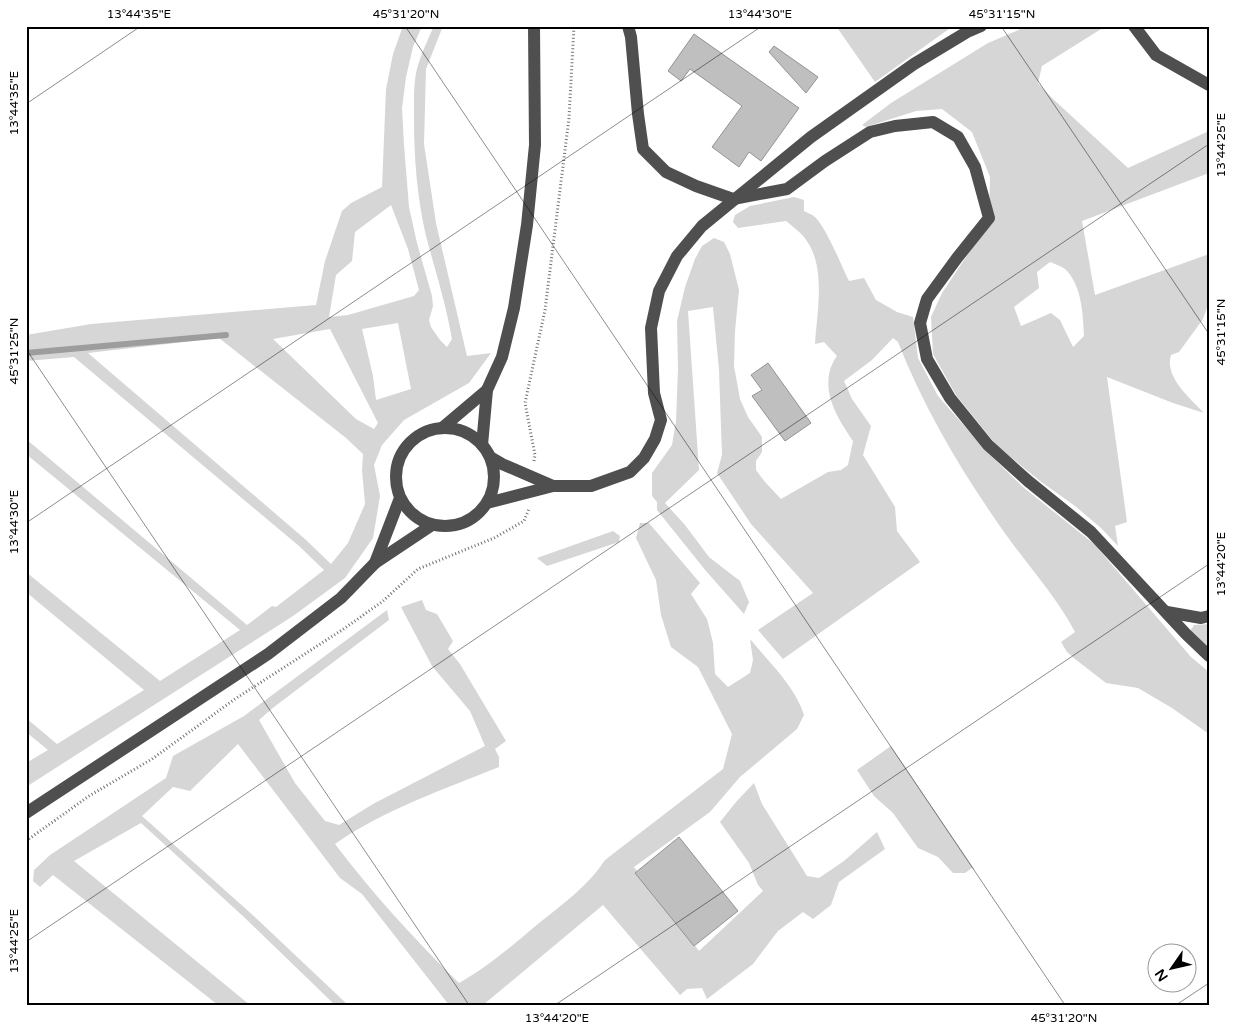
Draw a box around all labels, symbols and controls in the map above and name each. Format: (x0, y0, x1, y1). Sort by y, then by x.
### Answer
text: 13°44'35"E (107, 7, 172, 21)
text: 45°31'20"N (373, 7, 439, 21)
text: 13°44'30"E (728, 7, 793, 21)
text: 45°31'15"N (969, 7, 1035, 21)
text: 13°44'35"E (7, 70, 21, 135)
text: 13°44'25"E (1214, 112, 1228, 177)
text: 45°31'15"N (1214, 299, 1228, 365)
text: 45°31'25"N (7, 318, 21, 384)
text: 13°44'30"E (7, 489, 21, 554)
text: 13°44'20"E (1214, 531, 1228, 596)
text: 13°44'25"E (7, 908, 21, 973)
north arrow (1148, 944, 1198, 994)
text: N (1151, 966, 1172, 984)
text: 13°44'20"E (525, 1011, 590, 1025)
text: 45°31'20"N (1031, 1011, 1097, 1025)

